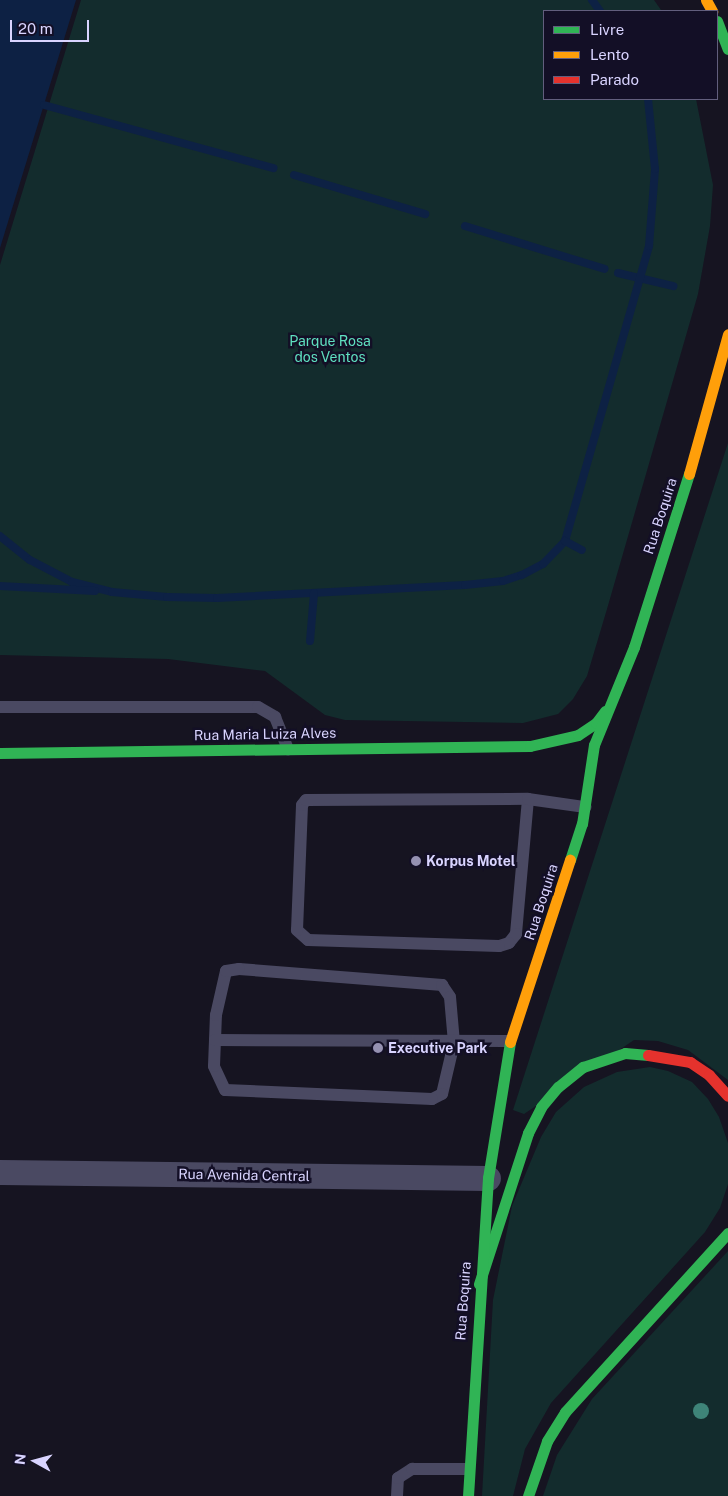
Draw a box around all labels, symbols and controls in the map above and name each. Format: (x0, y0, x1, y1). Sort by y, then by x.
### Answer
scale bar (12, 10, 91, 42)
legend (543, 10, 718, 100)
text: 20 m (18, 20, 53, 37)
text: Livre (590, 21, 624, 38)
text: Lento (590, 46, 629, 63)
text: Parado (590, 71, 639, 88)
park label: Parque Rosa dos Ventos (289, 333, 371, 366)
street label: Rua Boquira (640, 476, 680, 556)
street label: Rua Maria Luiza Alves (194, 724, 336, 744)
place label: Korpus Motel (426, 853, 515, 869)
marker: Korpus Motel (410, 855, 422, 867)
street label: Rua Boquira (521, 862, 561, 942)
place label: Executive Park (388, 1040, 487, 1056)
marker: Executive Park (372, 1042, 384, 1054)
street label: Rua Avenida Central (178, 1165, 310, 1185)
street label: Rua Boquira (452, 1261, 474, 1341)
north arrow (10, 1436, 60, 1486)
text: N (12, 1453, 29, 1466)

